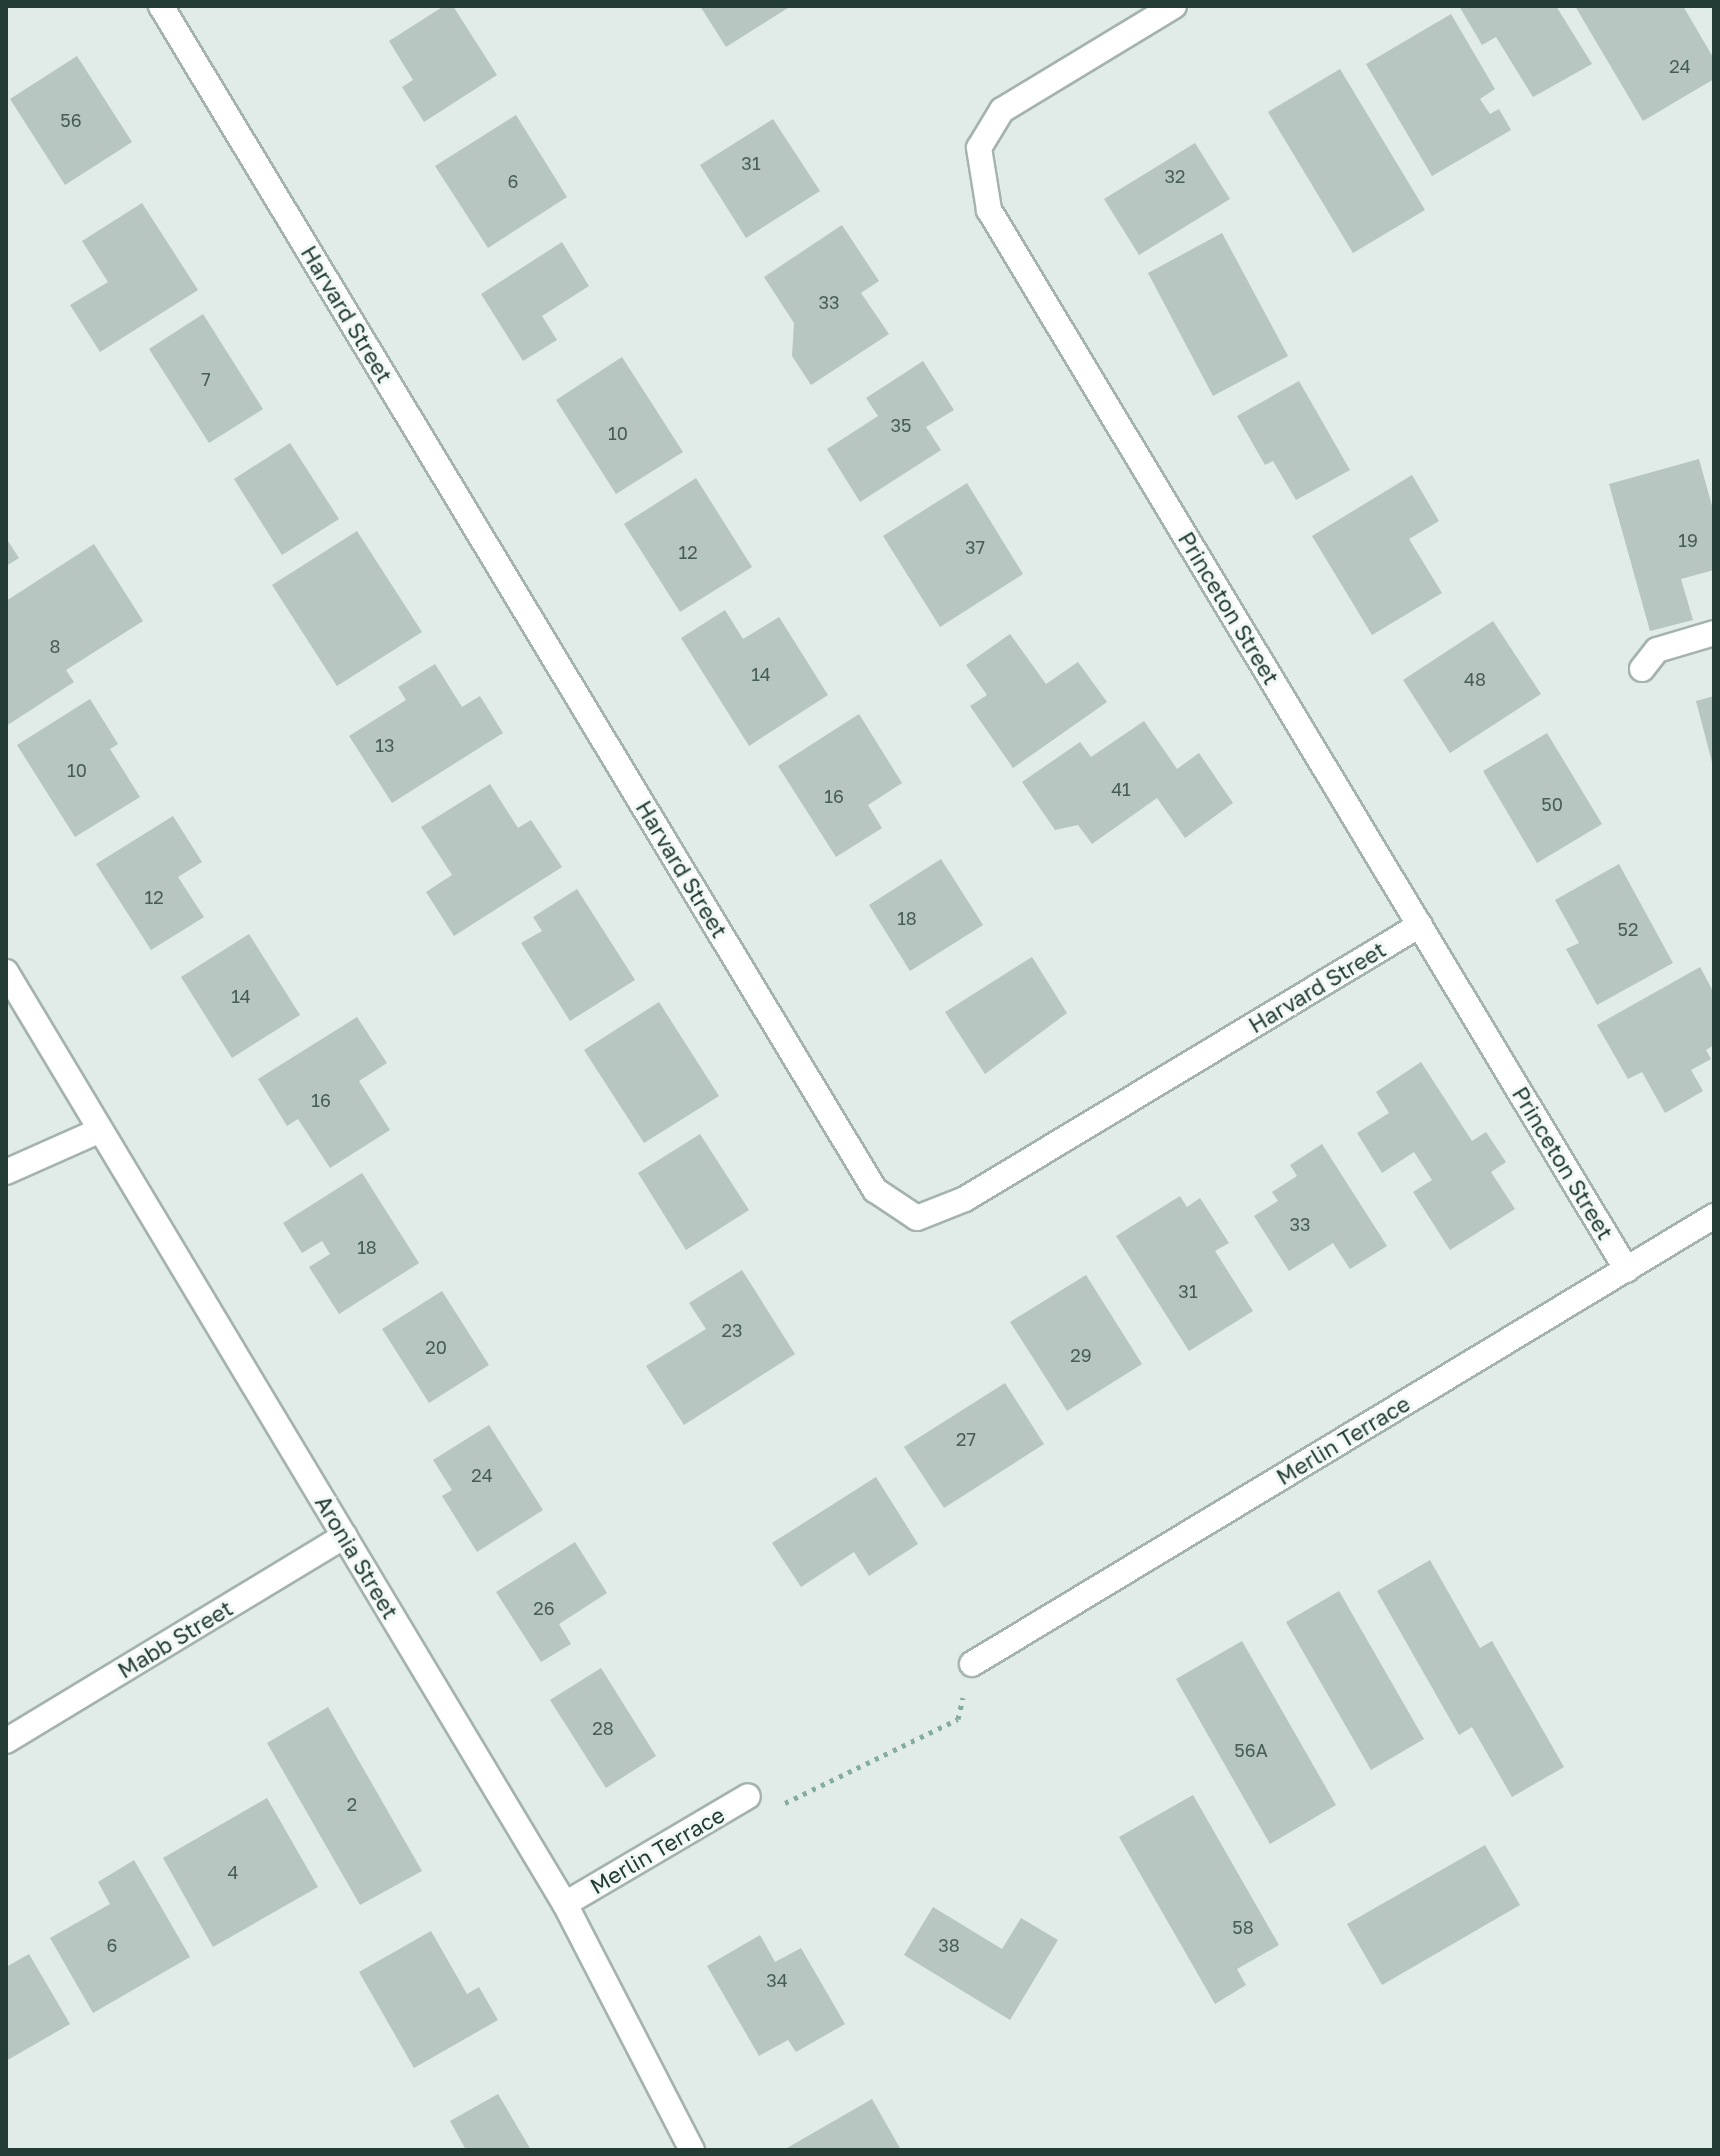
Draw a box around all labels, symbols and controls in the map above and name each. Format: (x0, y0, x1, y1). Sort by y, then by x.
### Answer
house number: 24 (1669, 55, 1691, 77)
house number: 56 (60, 109, 82, 131)
house number: 31 (741, 152, 761, 174)
house number: 32 (1165, 165, 1185, 187)
house number: 6 (508, 170, 518, 192)
street label: Harvard Street (296, 241, 398, 387)
house number: 33 (818, 291, 840, 313)
house number: 7 (201, 368, 211, 390)
house number: 35 (891, 414, 911, 436)
house number: 10 (608, 422, 628, 444)
street label: Princeton Street (1173, 527, 1285, 689)
house number: 19 (1678, 529, 1698, 551)
house number: 37 (965, 536, 985, 558)
house number: 12 (678, 541, 698, 563)
house number: 8 (50, 635, 60, 657)
house number: 14 (751, 663, 771, 685)
house number: 48 (1464, 668, 1486, 690)
house number: 13 (375, 734, 395, 756)
house number: 10 (67, 759, 87, 781)
house number: 41 (1111, 778, 1131, 800)
house number: 16 (824, 785, 844, 807)
house number: 50 (1541, 793, 1563, 815)
street label: Harvard Street (631, 796, 733, 942)
house number: 12 (144, 886, 164, 908)
house number: 18 (897, 907, 917, 929)
house number: 52 (1618, 918, 1638, 940)
street label: Harvard Street (1244, 936, 1390, 1038)
house number: 14 (231, 985, 251, 1007)
street label: Princeton Street (1507, 1082, 1619, 1244)
house number: 16 (311, 1089, 331, 1111)
house number: 33 (1289, 1213, 1311, 1235)
house number: 18 (357, 1236, 377, 1258)
house number: 31 (1178, 1280, 1198, 1302)
house number: 23 (722, 1319, 742, 1341)
house number: 20 (425, 1336, 447, 1358)
house number: 29 (1070, 1344, 1092, 1366)
street label: Merlin Terrace (1272, 1390, 1414, 1490)
house number: 27 (956, 1428, 976, 1450)
house number: 24 (471, 1464, 493, 1486)
street label: Aronia Street (310, 1491, 404, 1623)
street label: Mabb Street (113, 1594, 237, 1684)
house number: 26 (533, 1597, 555, 1619)
house number: 28 (592, 1717, 614, 1739)
house number: 56A (1234, 1739, 1268, 1761)
house number: 2 (347, 1793, 357, 1815)
street label: Merlin Terrace (585, 1801, 729, 1899)
house number: 4 (228, 1861, 238, 1883)
house number: 58 (1232, 1916, 1254, 1938)
house number: 6 (107, 1934, 117, 1956)
house number: 38 (938, 1934, 960, 1956)
house number: 34 (766, 1969, 788, 1991)

